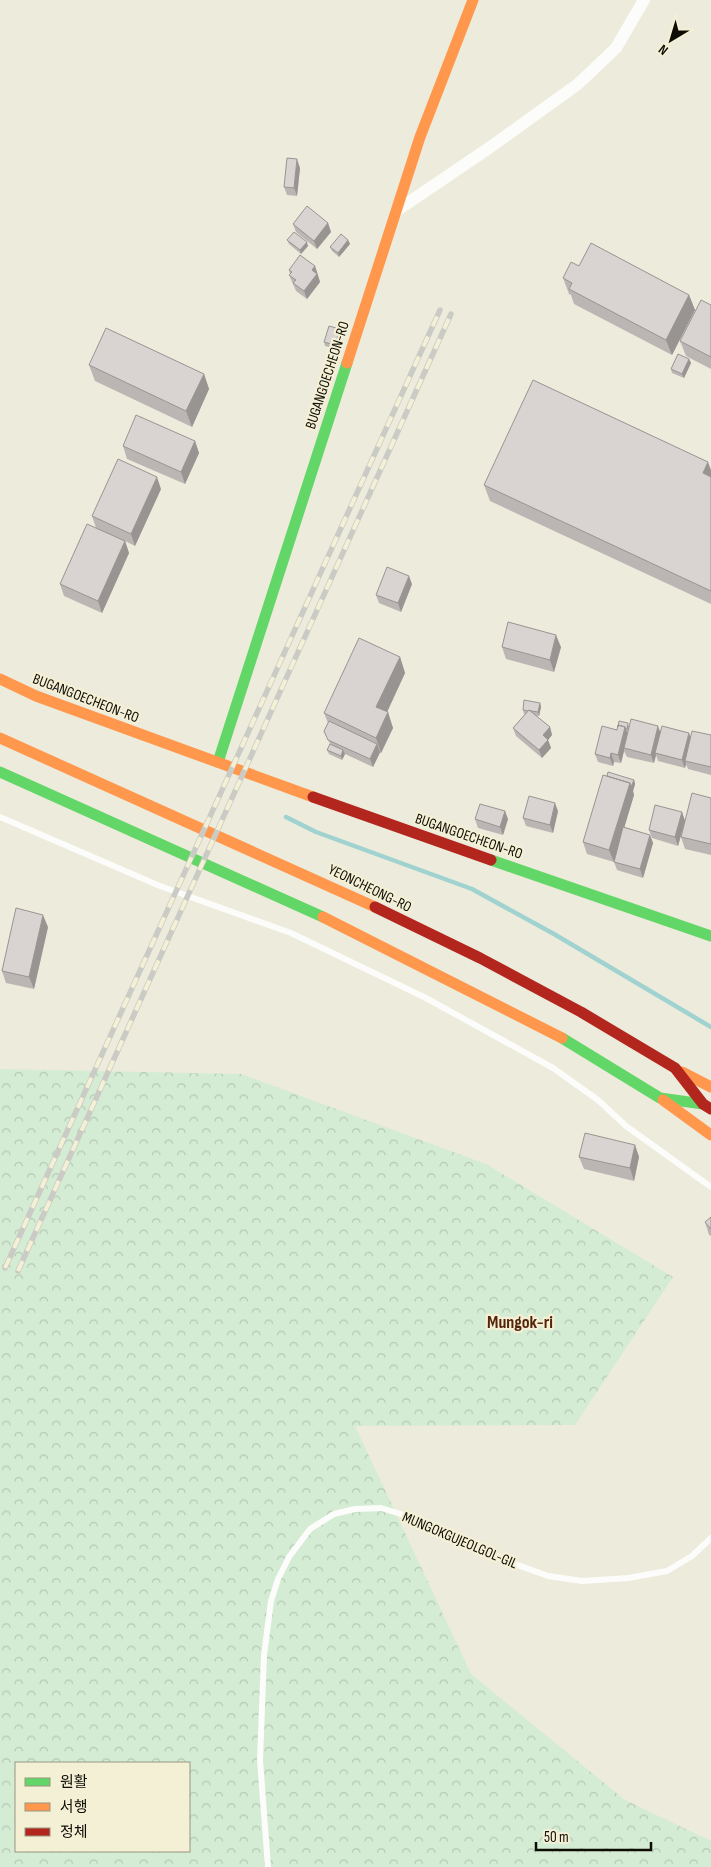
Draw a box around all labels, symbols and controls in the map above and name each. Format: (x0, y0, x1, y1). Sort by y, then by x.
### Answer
north arrow (646, 15, 696, 65)
text: N (655, 41, 671, 59)
street label: BUGANGOECHEON-RO (301, 319, 354, 431)
street label: BUGANGOECHEON-RO (30, 669, 142, 727)
street label: BUGANGOECHEON-RO (413, 809, 525, 864)
street label: YEONCHEONG-RO (325, 860, 415, 917)
district label: Mungok-ri (487, 1312, 553, 1333)
street label: MUNGOKGUJEOLGOL-GIL (399, 1508, 521, 1573)
legend (15, 1762, 190, 1852)
text: 원활 (60, 1773, 88, 1792)
text: 서행 (60, 1798, 88, 1817)
scale bar (536, 1820, 651, 1852)
text: 정체 (60, 1823, 88, 1842)
text: 50 m (544, 1828, 569, 1847)

